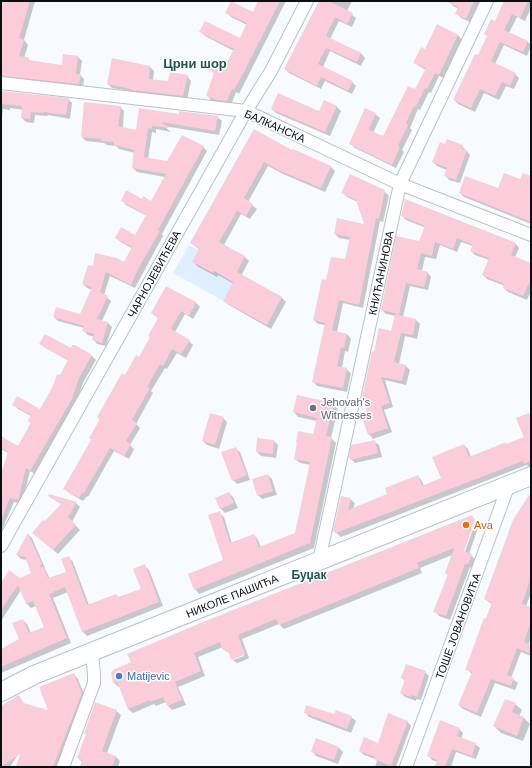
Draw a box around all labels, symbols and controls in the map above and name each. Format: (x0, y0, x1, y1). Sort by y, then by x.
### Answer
district label: Црни шор (163, 56, 227, 71)
street label: БАЛКАНСКА (243, 107, 308, 145)
street label: ЧАРНОЈЕВИЋЕВА (125, 228, 183, 320)
street label: КНИЋАНИНОВА (366, 229, 396, 316)
place label: Jehovah's Witnesses (321, 396, 372, 421)
marker: Jehovah's Witnesses (308, 403, 318, 413)
place label: Ava (474, 519, 494, 531)
marker: Ava (461, 520, 471, 530)
district label: Буџак (291, 568, 328, 582)
street label: ТОШЕ ЈОВАНОВИЋА (433, 571, 483, 681)
street label: НИКОЛЕ ПАШИЋА (184, 572, 280, 620)
place label: Matijevic (127, 670, 170, 682)
marker: Matijevic (114, 671, 124, 681)

